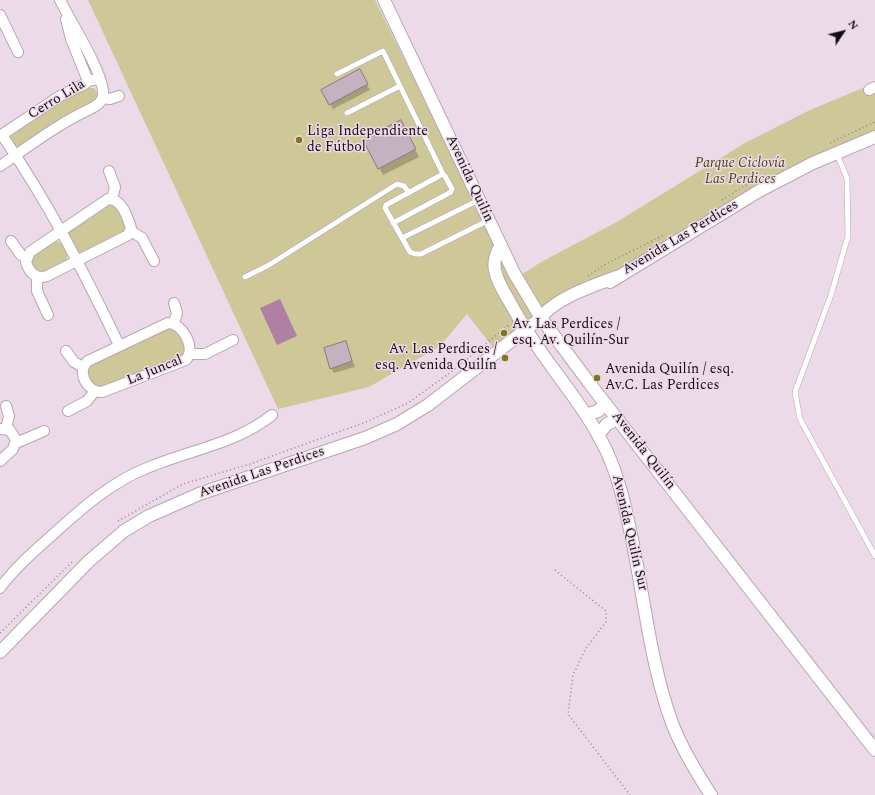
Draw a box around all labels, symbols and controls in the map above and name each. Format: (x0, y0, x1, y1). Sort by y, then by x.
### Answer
north arrow (823, 12, 863, 52)
text: N (844, 16, 863, 33)
street label: Cerro Lila (26, 76, 88, 124)
place label: Liga Independiente de Fútbol (307, 124, 428, 156)
street label: Avenida Quilín (441, 133, 497, 225)
marker: Liga Independiente de Fútbol (294, 135, 304, 145)
park label: Parque Ciclovía Las Perdices (695, 156, 785, 188)
street label: Avenida Las Perdices (620, 197, 742, 279)
place label: Av. Las Perdices / esq. Av. Quilín-Sur (512, 317, 629, 350)
marker: Av. Las Perdices / esq. Av. Quilín-Sur (499, 328, 509, 338)
place label: Av. Las Perdices / esq. Avenida Quilín (375, 342, 497, 374)
street label: La Juncal (125, 352, 185, 390)
marker: Av. Las Perdices / esq. Avenida Quilín (500, 353, 510, 363)
place label: Avenida Quilín / esq. Av.C. Las Perdices (605, 362, 734, 394)
marker: Avenida Quilín / esq. Av.C. Las Perdices (592, 373, 602, 383)
street label: Avenida Quilín (607, 409, 679, 493)
street label: Avenida Las Perdices (197, 444, 327, 502)
street label: Avenida Quilín Sur (607, 473, 651, 593)

